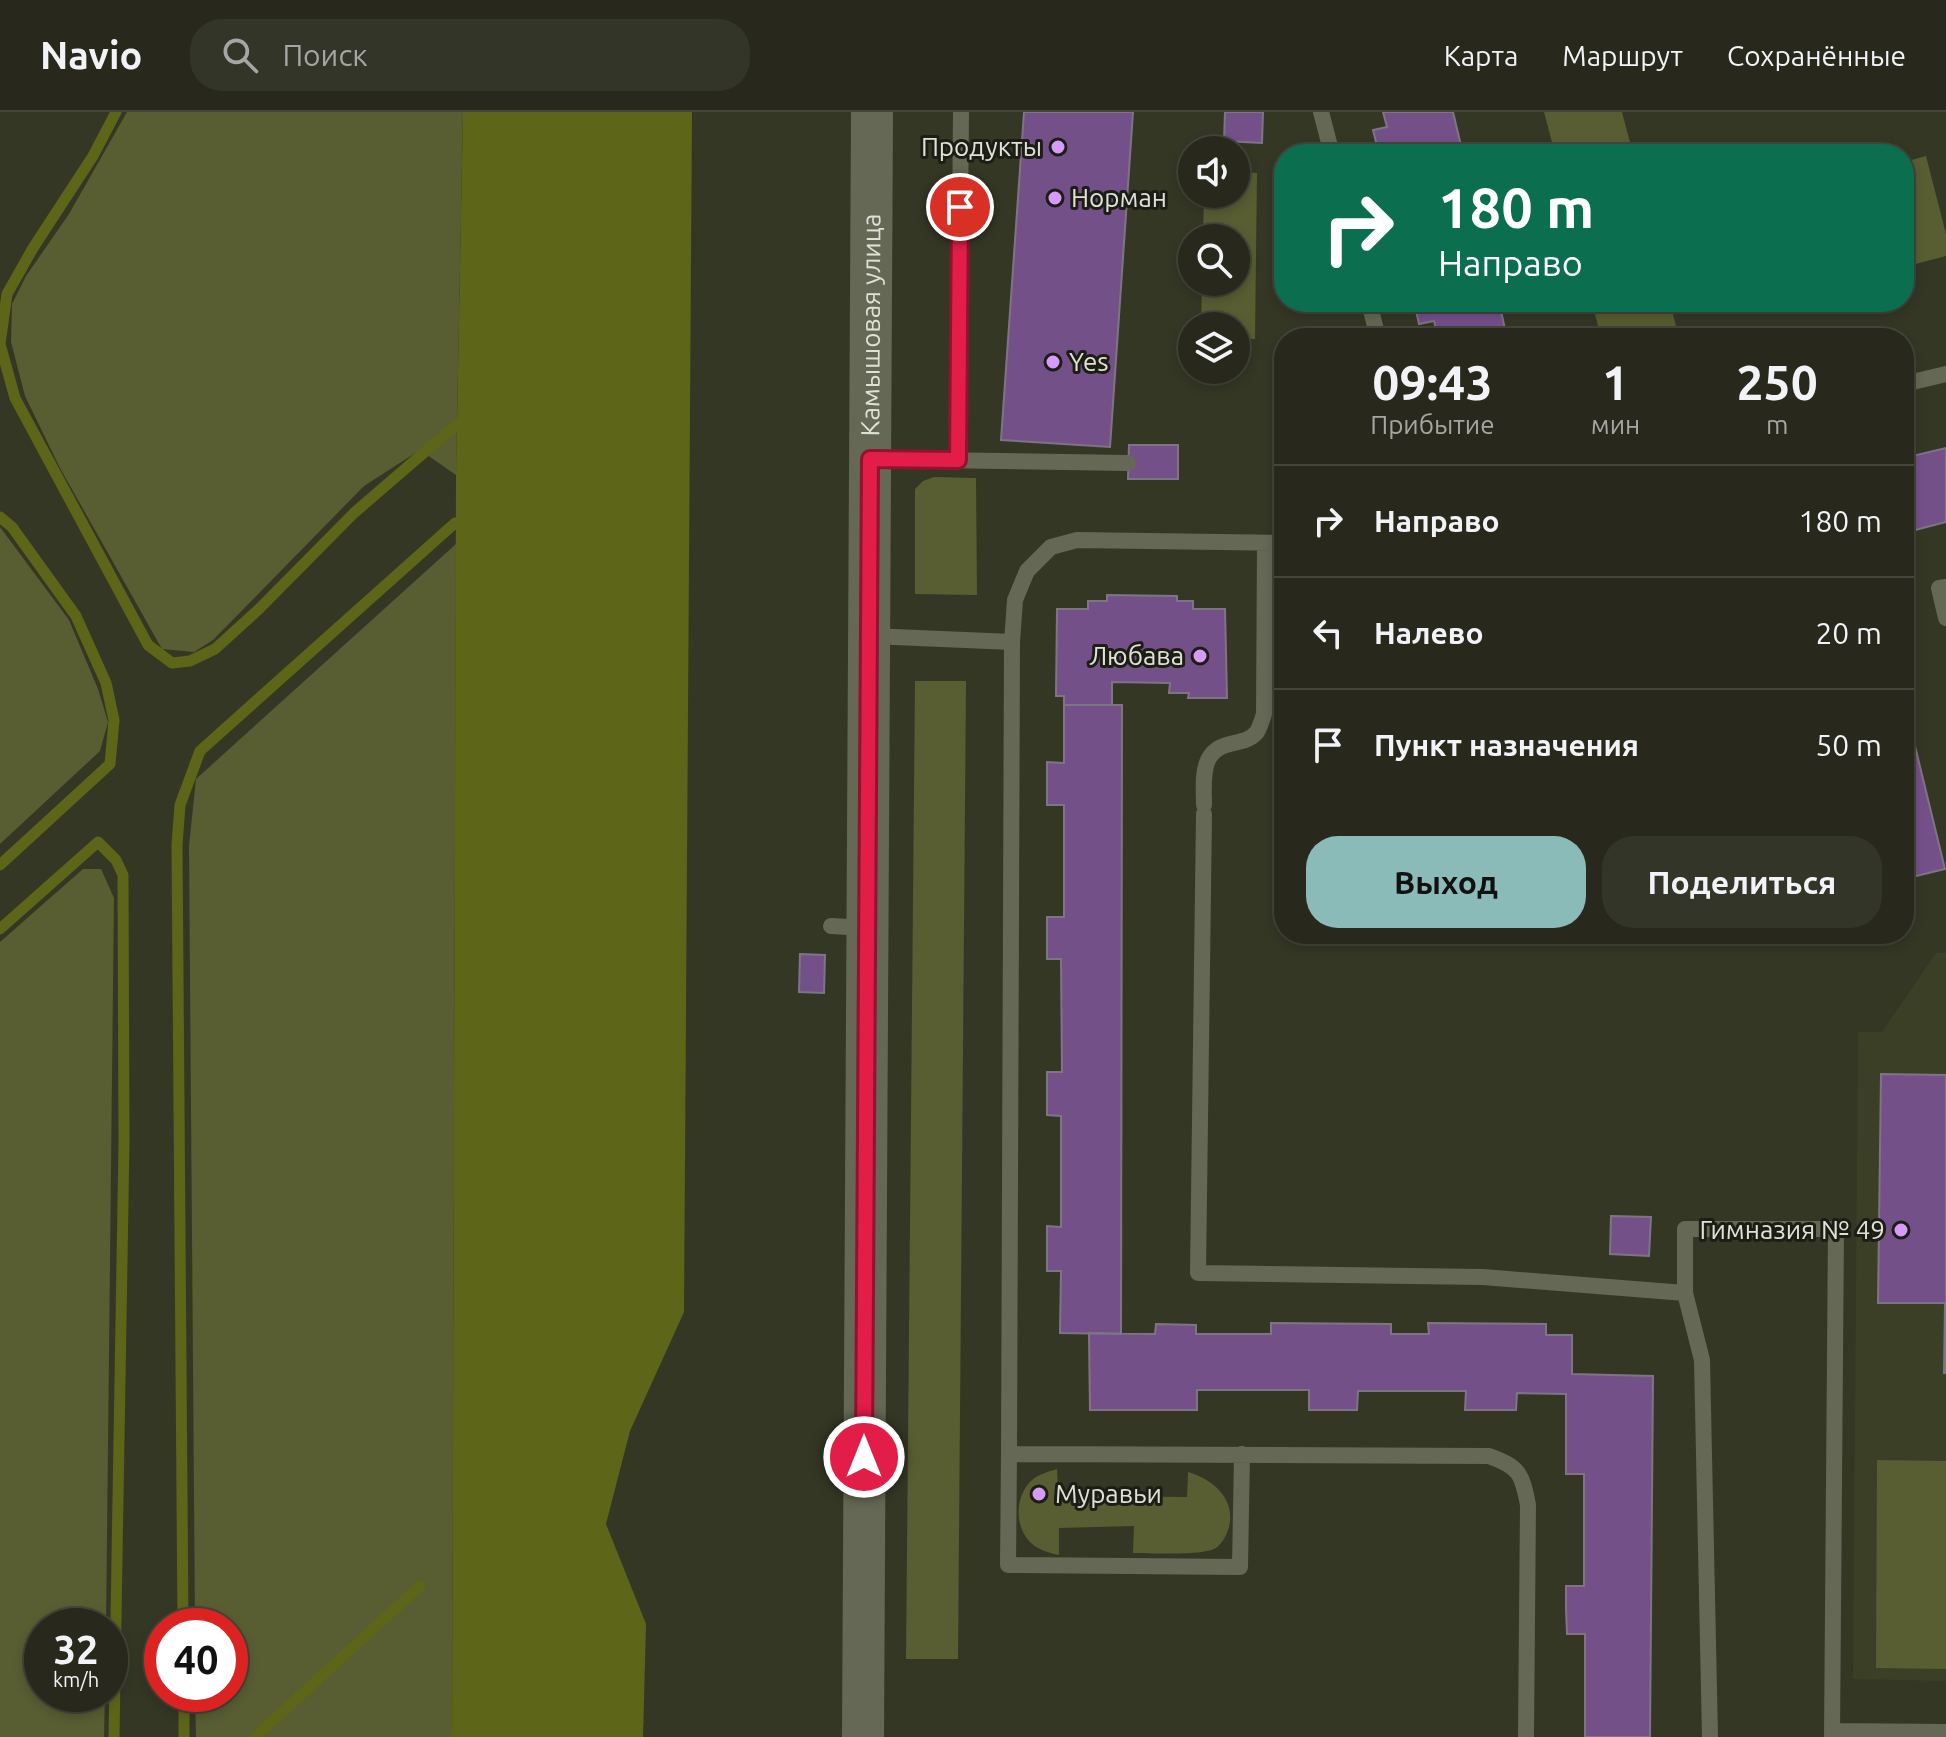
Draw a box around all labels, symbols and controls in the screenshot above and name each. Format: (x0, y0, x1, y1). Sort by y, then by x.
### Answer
search box (190, 19, 750, 91)
icon: search (218, 33, 262, 77)
text: Navio (40, 34, 142, 76)
text: Поиск (282, 38, 368, 72)
text: Карта (1444, 40, 1518, 71)
text: Маршрут (1562, 40, 1683, 71)
text: Сохранённые (1727, 40, 1906, 71)
place label: Продукты (921, 132, 1042, 161)
map controls (1178, 136, 1250, 384)
button: sound (1178, 136, 1250, 208)
marker: Продукты (1049, 138, 1067, 156)
pin (926, 173, 994, 241)
icon: right (1306, 176, 1410, 280)
text: 180 m (1438, 176, 1594, 239)
place label: Норман (1071, 183, 1167, 212)
icon: arrive (938, 185, 982, 229)
marker: Норман (1046, 189, 1064, 207)
street label: Камышовая улица (855, 214, 885, 436)
button: search (1178, 224, 1250, 296)
text: Направо (1438, 242, 1583, 283)
button: layers (1178, 312, 1250, 384)
place label: Yes (1069, 347, 1109, 376)
marker: Yes (1044, 353, 1062, 371)
text: 09:43 (1372, 355, 1492, 409)
text: 1 (1602, 355, 1629, 409)
text: 250 (1737, 355, 1818, 409)
text: Прибытие (1370, 410, 1495, 439)
text: мин (1591, 410, 1640, 439)
text: m (1766, 410, 1788, 439)
icon: right (1306, 499, 1350, 543)
text: Направо (1374, 504, 1500, 538)
text: 180 m (1798, 504, 1882, 538)
icon: left (1306, 611, 1350, 655)
text: Налево (1374, 616, 1484, 650)
text: 20 m (1815, 616, 1882, 650)
place label: Любава (1089, 641, 1184, 670)
marker: Любава (1191, 647, 1209, 665)
icon: arrive (1306, 723, 1350, 767)
text: Пункт назначения (1374, 728, 1639, 762)
text: 50 m (1815, 728, 1882, 762)
button: Выход (1306, 836, 1586, 928)
button: Поделиться (1602, 836, 1882, 928)
place label: Гимназия № 49 (1700, 1215, 1885, 1244)
marker: Гимназия № 49 (1892, 1221, 1910, 1239)
position arrow (822, 1415, 906, 1499)
place label: Муравьи (1055, 1479, 1162, 1508)
marker: Муравьи (1030, 1485, 1048, 1503)
speed limit sign: 40 (144, 1608, 248, 1712)
text: 32 (53, 1627, 99, 1672)
text: km/h (53, 1668, 99, 1691)

